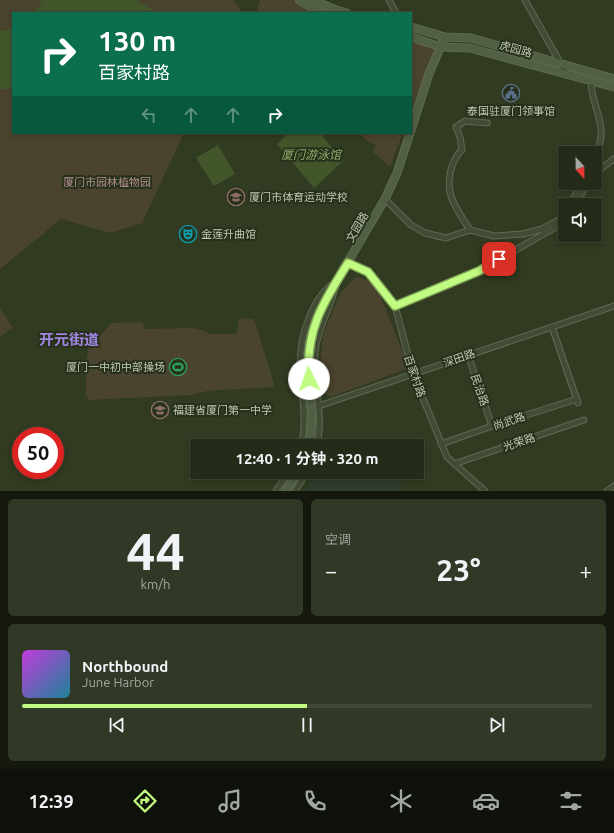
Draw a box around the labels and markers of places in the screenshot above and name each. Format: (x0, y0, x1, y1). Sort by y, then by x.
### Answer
public building icon: 泰国驻厦门领事馆 (501, 83, 521, 103)
place label: 泰国驻厦门领事馆 (467, 105, 555, 117)
school or university icon: 厦门市体育运动学校 (226, 187, 246, 207)
place label: 厦门市体育运动学校 (249, 191, 348, 203)
theatre icon: 金莲升曲馆 (178, 224, 198, 244)
place label: 金莲升曲馆 (201, 228, 256, 240)
pin (482, 242, 516, 276)
sports icon: 厦门一中初中部操场 (168, 357, 188, 377)
place label: 厦门一中初中部操场 (66, 361, 165, 373)
school or university icon: 福建省厦门第一中学 (150, 400, 170, 420)
place label: 福建省厦门第一中学 (173, 404, 272, 416)

